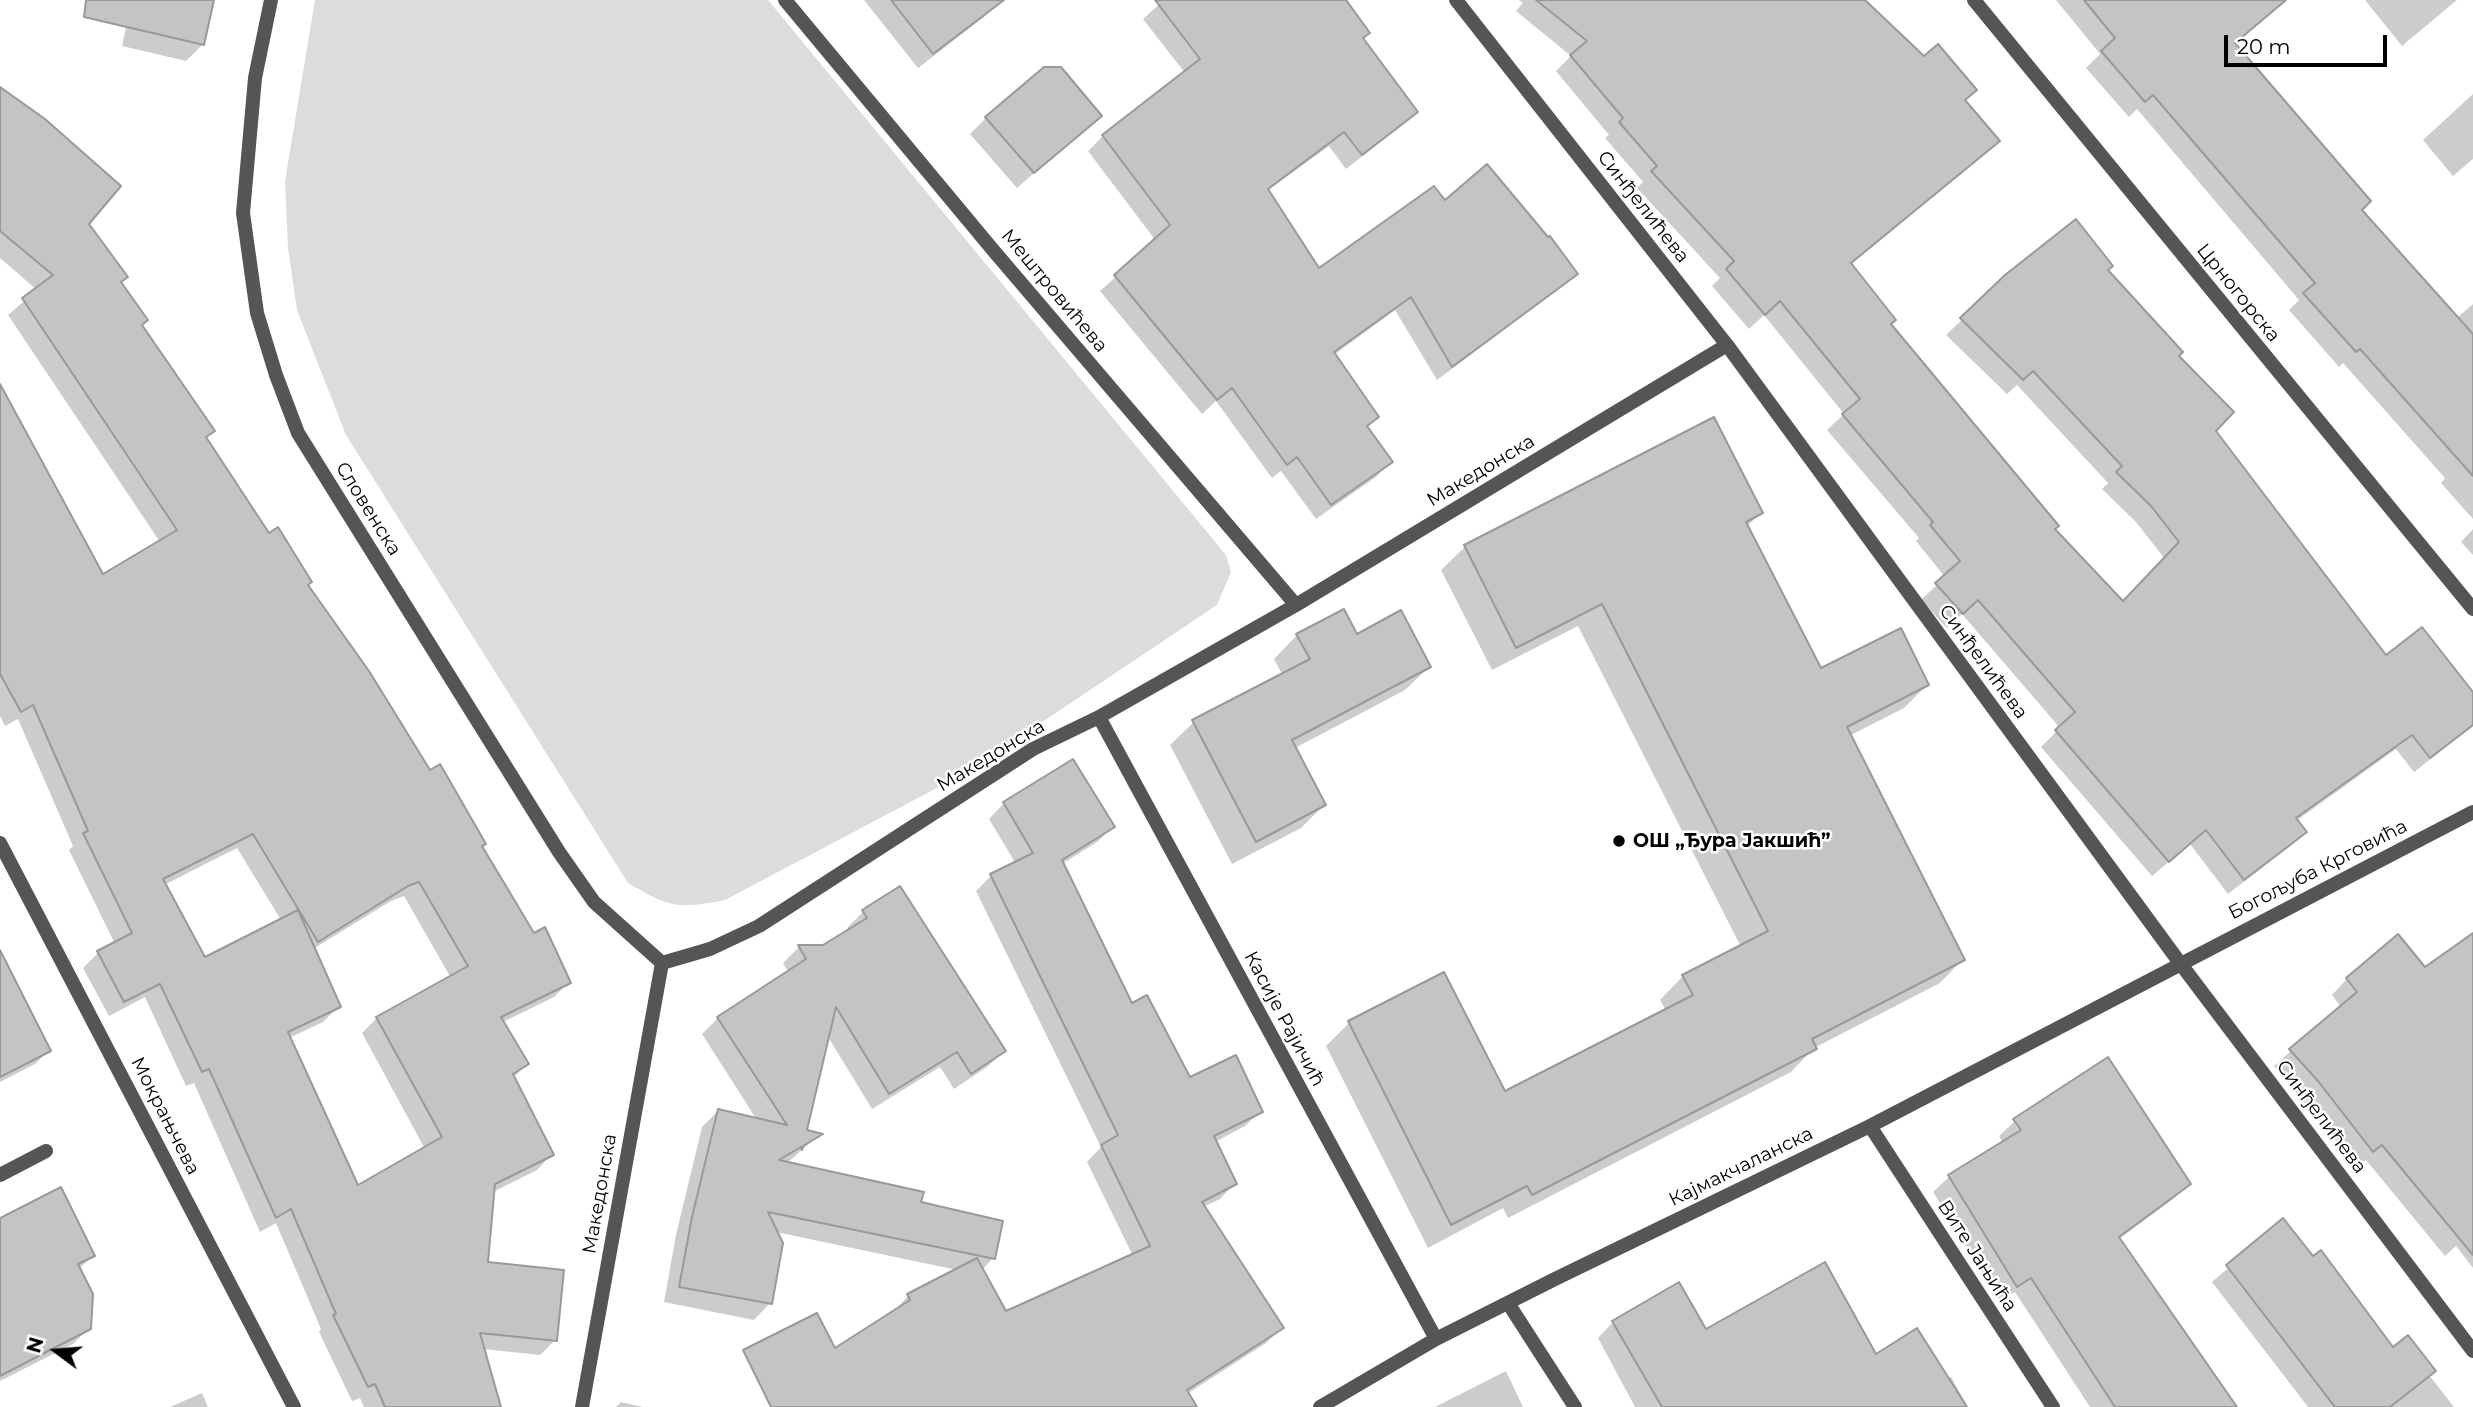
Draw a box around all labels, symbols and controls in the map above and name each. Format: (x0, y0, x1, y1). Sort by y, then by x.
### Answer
scale bar (2228, 21, 2391, 65)
text: 20 m (2237, 34, 2291, 59)
street label: Синђелићева (1592, 146, 1694, 268)
street label: Мештровићева (996, 225, 1112, 357)
street label: Црногорска (2191, 239, 2285, 347)
street label: Македонска (1423, 430, 1539, 512)
street label: Словенска (330, 458, 406, 560)
street label: Синђелићева (1934, 600, 2032, 724)
street label: Македонска (933, 715, 1049, 797)
street label: Богољуба Крговића (2225, 815, 2411, 925)
place label: ОШ „Ђура Јакшић” (1633, 830, 1831, 852)
marker: ОШ „Ђура Јакшић” (1611, 833, 1627, 849)
street label: Касије Рајичић (1239, 948, 1329, 1090)
street label: Мокрањчева (126, 1053, 204, 1179)
street label: Синђелићева (2271, 1056, 2371, 1178)
street label: Кајмакчаланска (1665, 1122, 1817, 1212)
street label: Македонска (578, 1132, 622, 1256)
street label: Вите Јањића (1932, 1196, 2022, 1316)
north arrow (21, 1316, 91, 1386)
text: N (22, 1335, 49, 1356)

